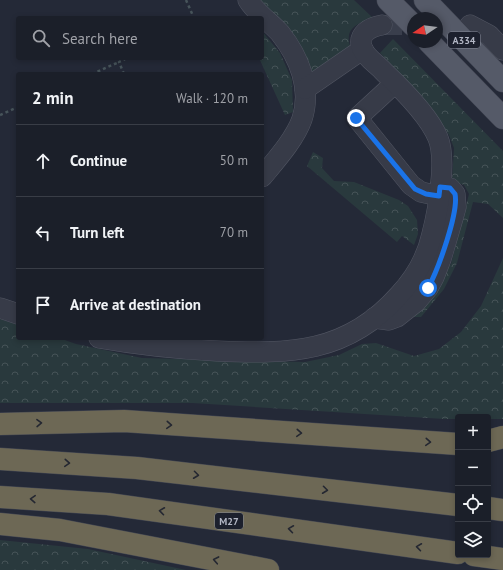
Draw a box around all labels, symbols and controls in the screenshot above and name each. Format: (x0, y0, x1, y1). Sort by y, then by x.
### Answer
north arrow (407, 12, 443, 48)
search box (16, 16, 264, 60)
icon: search (30, 27, 52, 49)
text: Search here (62, 29, 138, 48)
road number: A334 (448, 32, 480, 48)
text: 2 min (32, 87, 73, 109)
text: Walk · 120 m (176, 90, 248, 107)
route end (347, 109, 365, 127)
icon: ahead (32, 150, 54, 172)
text: Continue (70, 151, 127, 170)
text: 50 m (220, 152, 248, 169)
icon: left (32, 222, 54, 244)
text: Turn left (70, 223, 124, 242)
text: 70 m (220, 224, 248, 241)
route start (419, 279, 437, 297)
icon: arrive (32, 294, 54, 316)
text: Arrive at destination (70, 295, 201, 314)
map controls (455, 414, 491, 558)
button: + (455, 414, 491, 450)
one-way arrow (36, 419, 42, 427)
one-way arrow (166, 420, 172, 429)
one-way arrow (296, 429, 302, 438)
one-way arrow (425, 438, 431, 447)
button: − (455, 450, 491, 486)
one-way arrow (64, 459, 70, 468)
one-way arrow (193, 470, 199, 479)
one-way arrow (322, 485, 328, 494)
button: locate (455, 486, 491, 522)
one-way arrow (30, 495, 36, 504)
one-way arrow (159, 507, 165, 516)
road number: M27 (215, 513, 243, 529)
button: layers (455, 522, 491, 558)
one-way arrow (288, 525, 294, 534)
one-way arrow (416, 543, 422, 552)
one-way arrow (213, 556, 219, 565)

